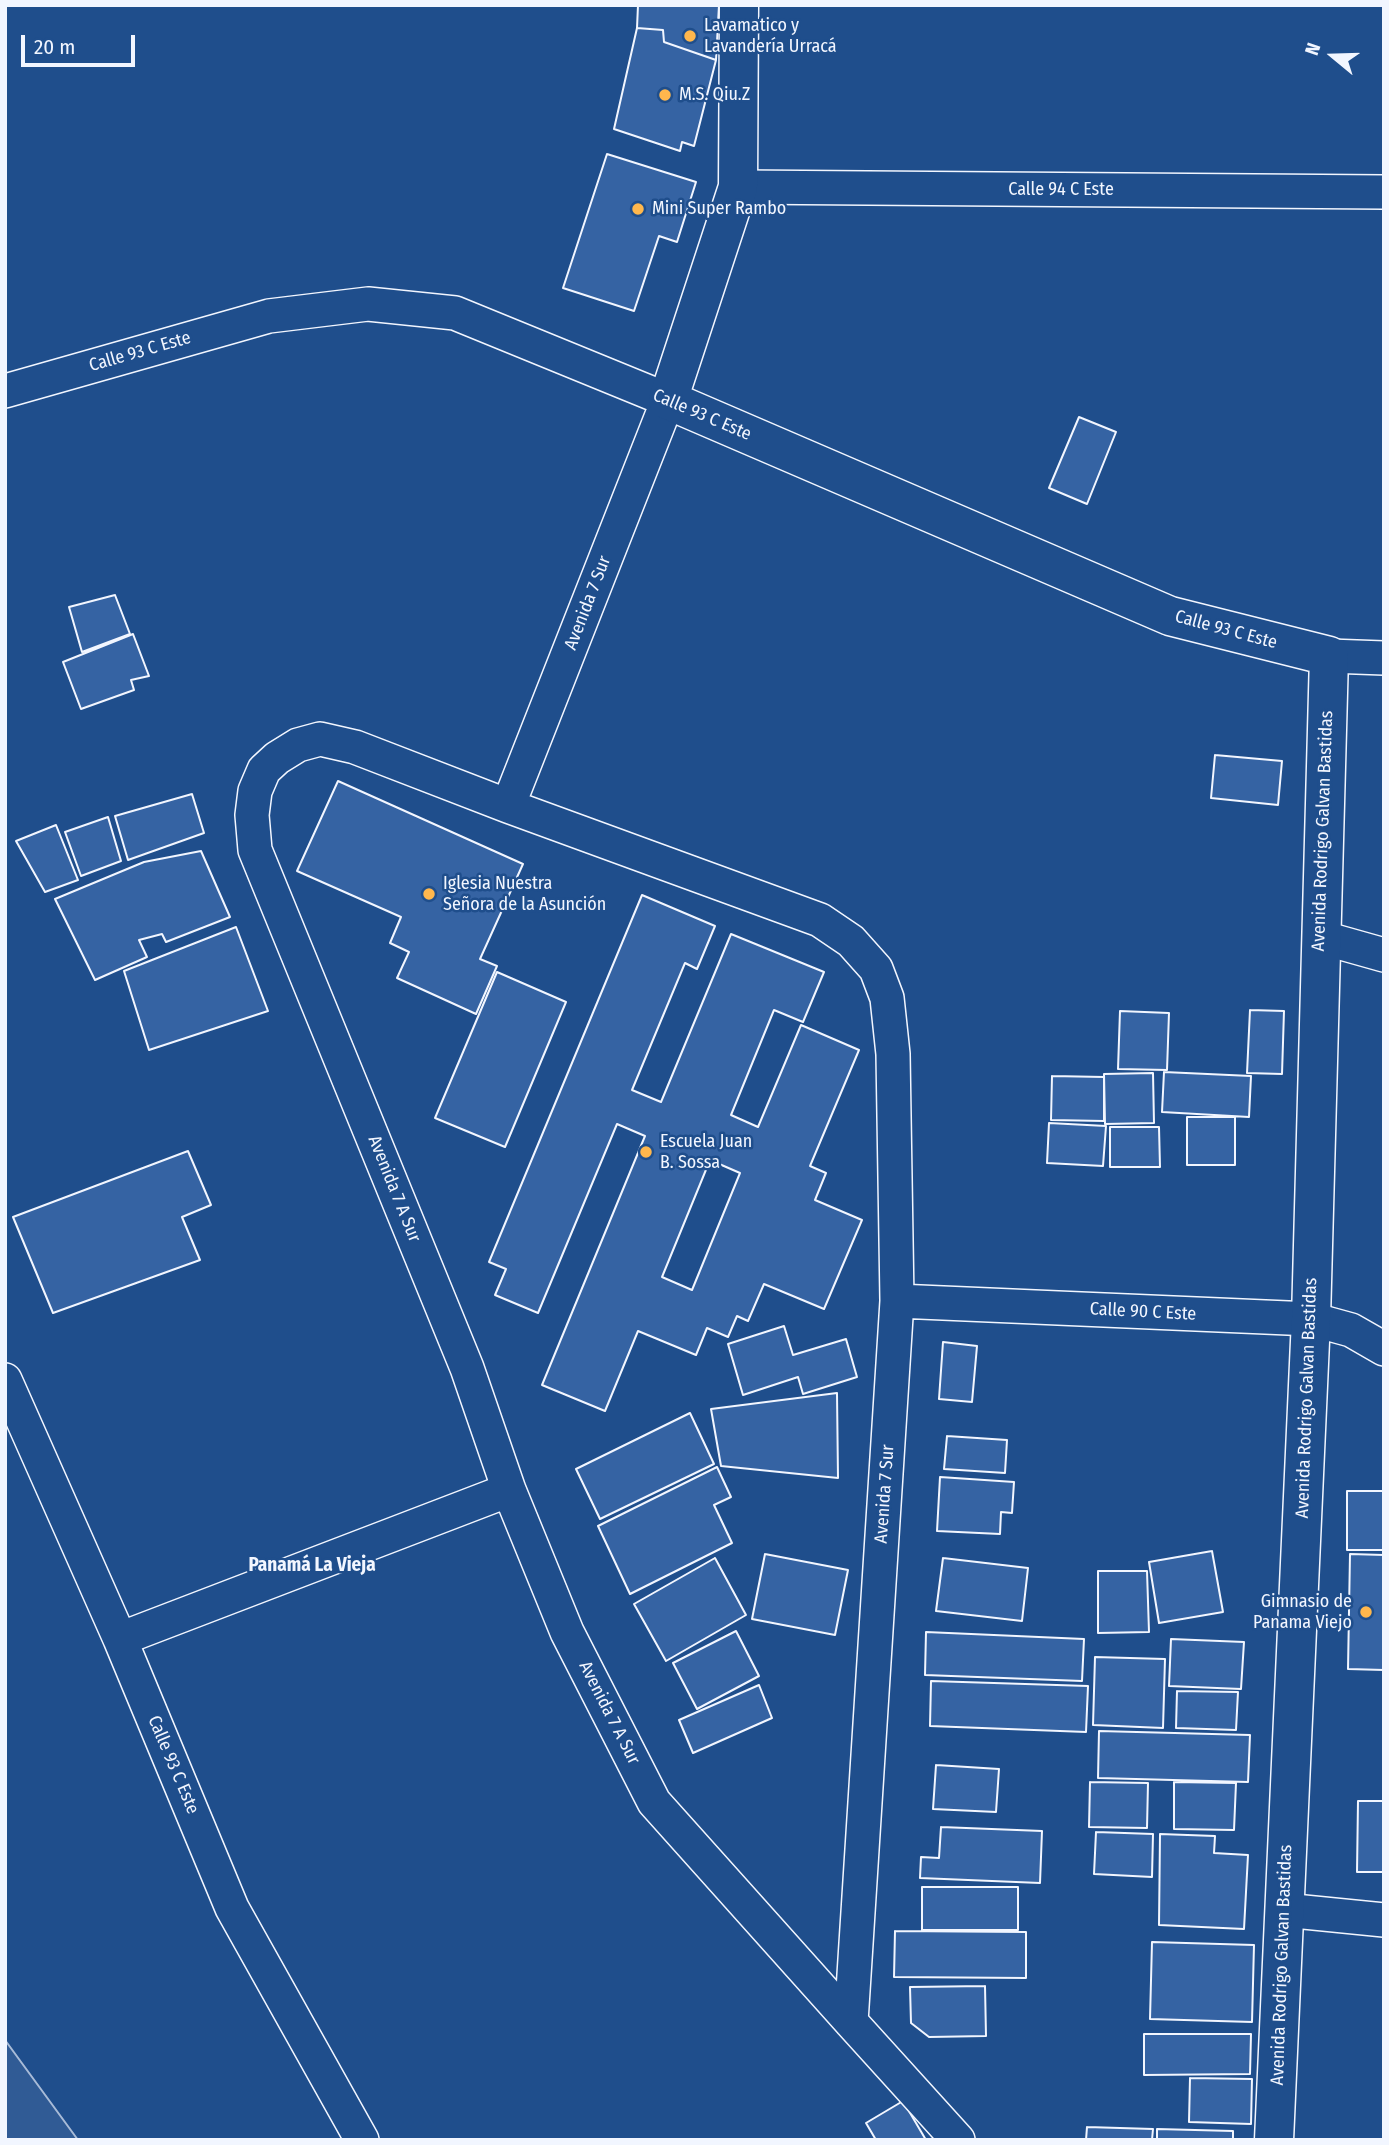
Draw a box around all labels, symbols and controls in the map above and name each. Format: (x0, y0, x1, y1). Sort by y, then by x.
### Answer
place label: Lavamatico y Lavandería Urracá (704, 15, 837, 58)
scale bar (24, 21, 138, 65)
north arrow (1298, 21, 1368, 91)
marker: Lavamatico y Lavandería Urracá (682, 28, 698, 44)
text: 20 m (34, 34, 75, 60)
text: N (1300, 40, 1325, 58)
place label: M.S. Qiu.Z (679, 84, 750, 106)
marker: M.S. Qiu.Z (657, 87, 673, 103)
street label: Calle 94 C Este (1008, 179, 1114, 201)
place label: Mini Super Rambo (652, 198, 786, 220)
marker: Mini Super Rambo (630, 201, 646, 217)
street label: Calle 93 C Este (87, 327, 193, 377)
street label: Calle 93 C Este (650, 385, 754, 445)
street label: Avenida 7 Sur (560, 553, 616, 653)
street label: Calle 93 C Este (1173, 606, 1279, 654)
street label: Avenida Rodrigo Galvan Bastidas (1308, 710, 1338, 952)
place label: Iglesia Nuestra Señora de la Asunción (443, 873, 606, 916)
marker: Iglesia Nuestra Señora de la Asunción (421, 886, 437, 902)
place label: Escuela Juan B. Sossa (660, 1131, 752, 1174)
street label: Avenida 7 A Sur (363, 1133, 425, 1245)
marker: Escuela Juan B. Sossa (638, 1144, 654, 1160)
street label: Avenida Rodrigo Galvan Bastidas (1292, 1277, 1322, 1519)
street label: Calle 90 C Este (1089, 1298, 1197, 1326)
street label: Avenida 7 Sur (871, 1444, 899, 1544)
district label: Panamá La Vieja (248, 1555, 376, 1577)
place label: Gimnasio de Panama Viejo (1253, 1591, 1352, 1634)
marker: Gimnasio de Panama Viejo (1358, 1604, 1374, 1620)
street label: Avenida 7 A Sur (574, 1658, 644, 1768)
street label: Calle 93 C Este (143, 1713, 203, 1817)
street label: Avenida Rodrigo Galvan Bastidas (1267, 1844, 1297, 2086)

